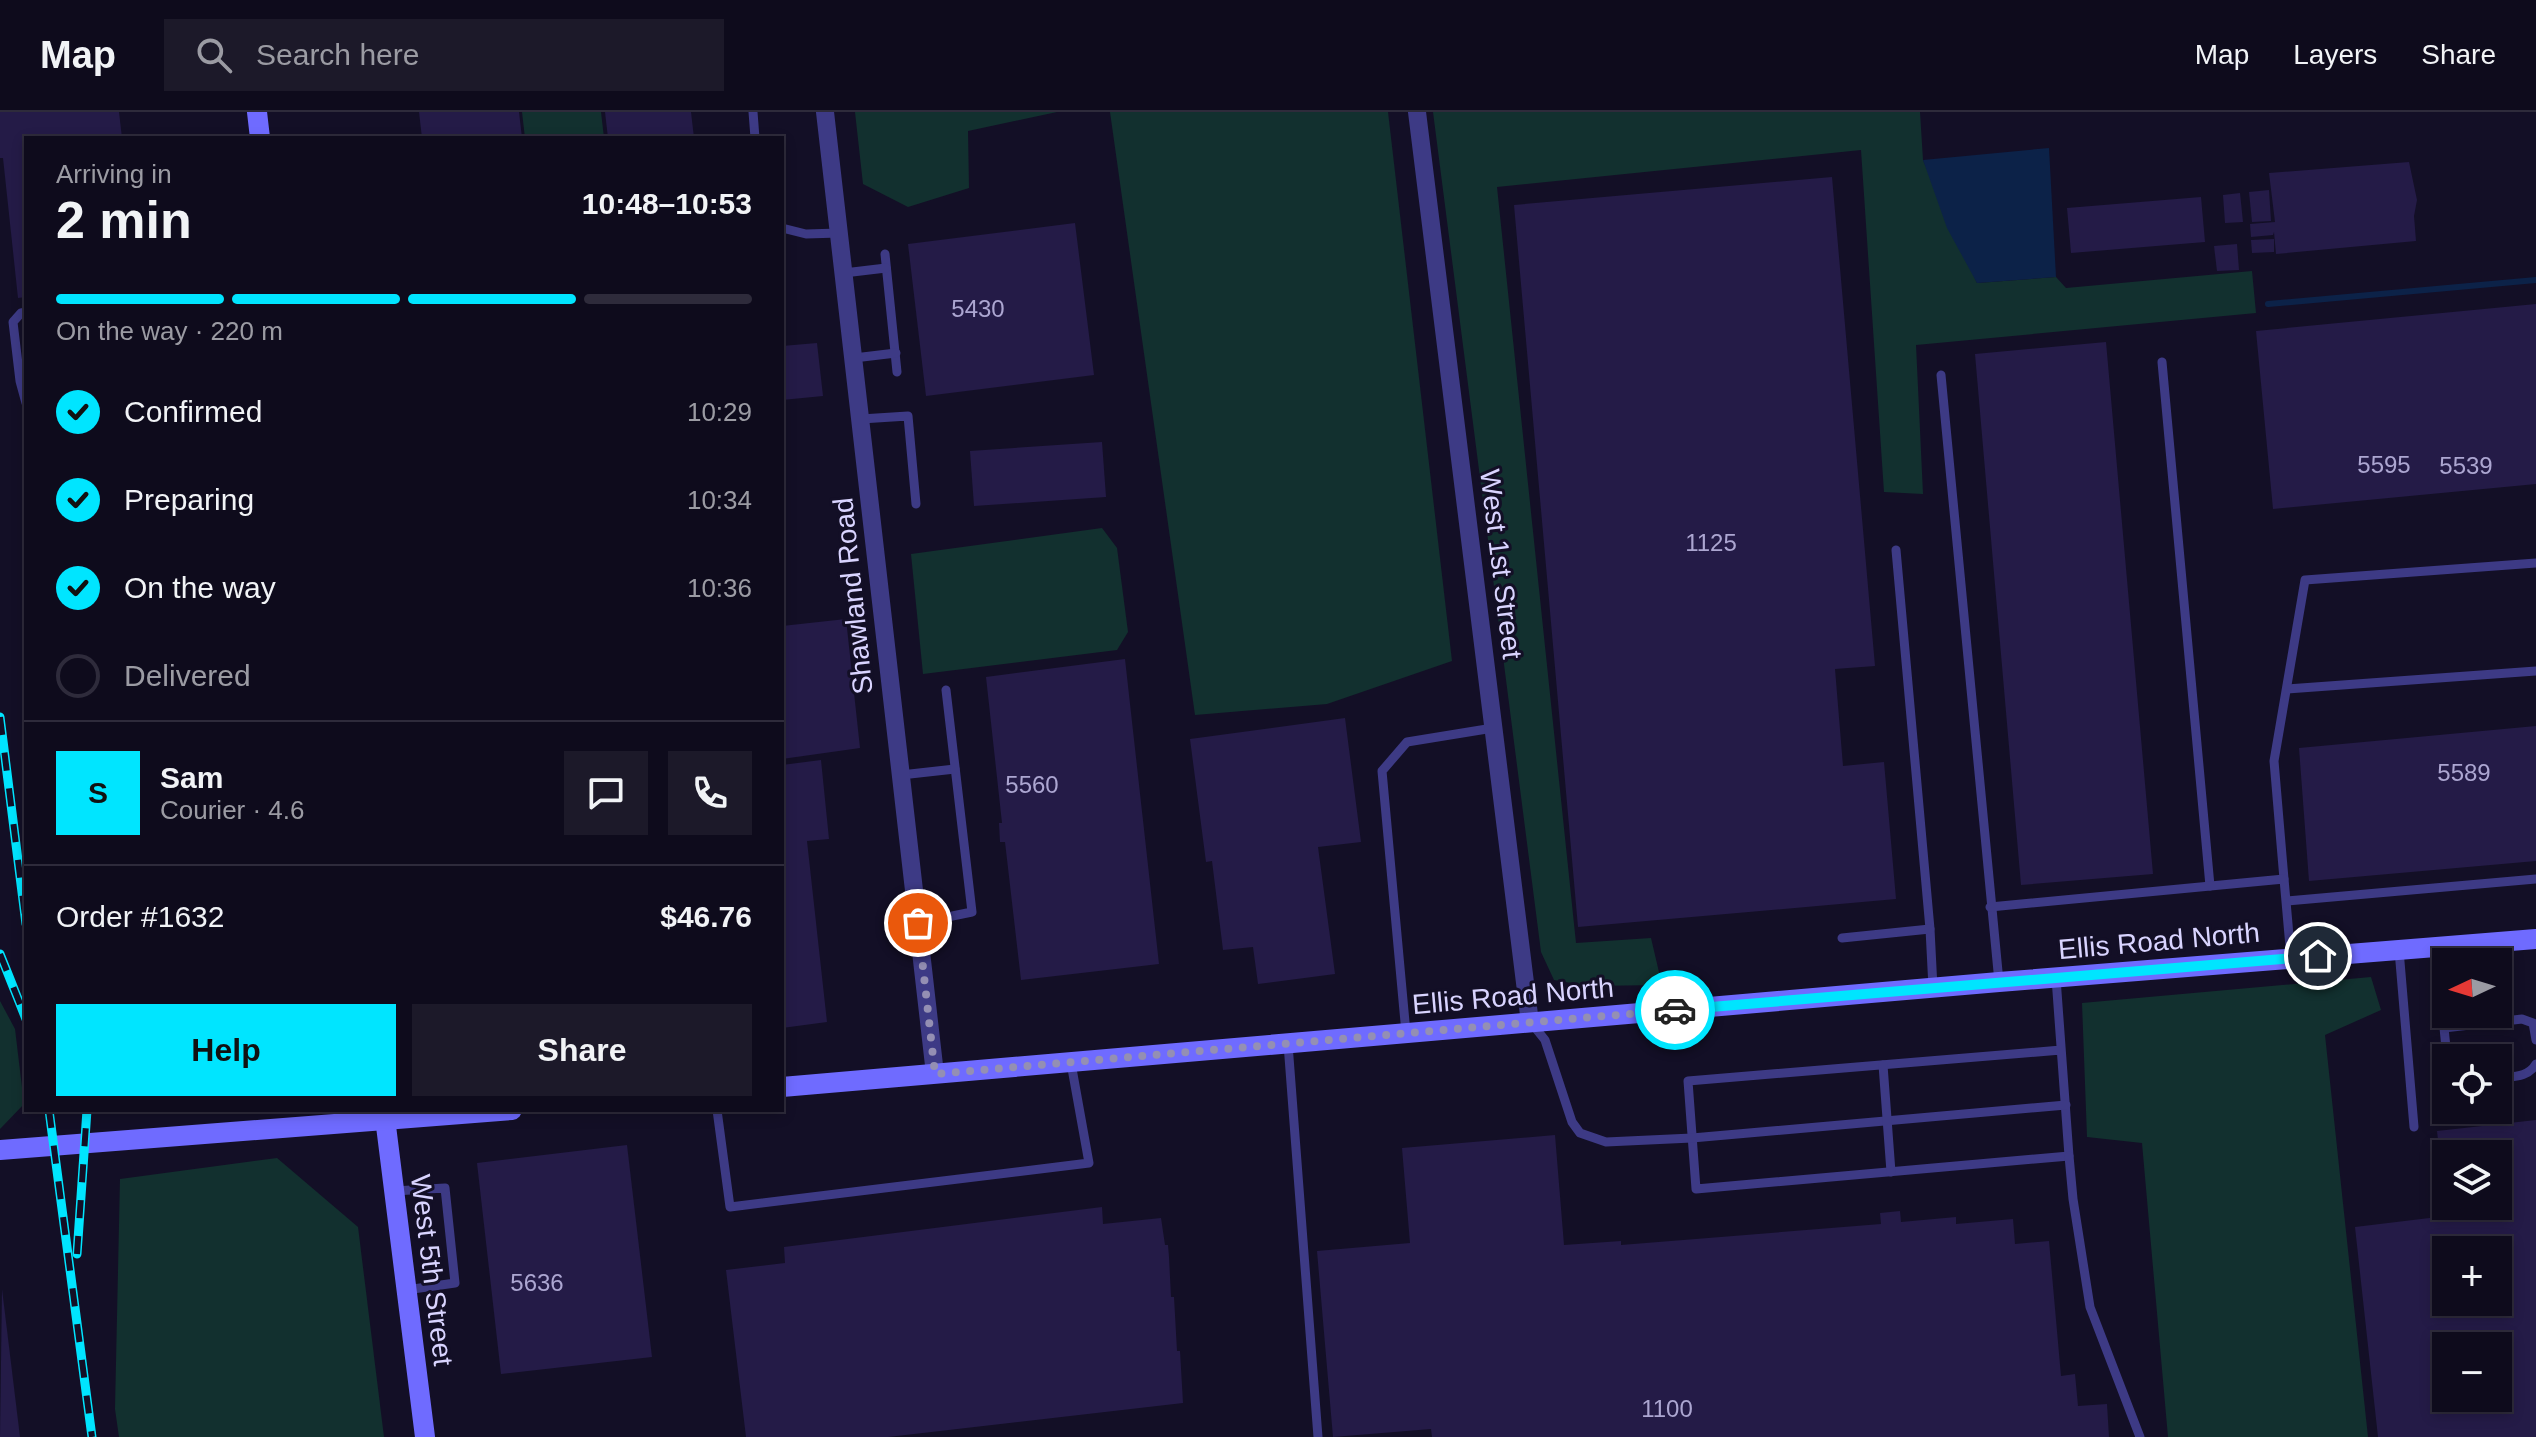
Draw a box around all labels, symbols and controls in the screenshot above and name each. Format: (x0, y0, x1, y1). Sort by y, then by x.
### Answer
search box (164, 19, 724, 91)
icon: search (192, 33, 236, 77)
text: Map (40, 34, 116, 76)
text: Search here (256, 38, 419, 71)
text: Map (2195, 39, 2249, 70)
text: Layers (2293, 39, 2377, 70)
text: Share (2421, 39, 2496, 70)
text: Arriving in (56, 159, 172, 189)
text: 10:48–10:53 (582, 187, 752, 220)
text: 2 min (56, 191, 192, 249)
house number: 5430 (951, 295, 1005, 322)
text: On the way · 220 m (56, 316, 283, 346)
icon: check (56, 390, 100, 434)
text: Confirmed (124, 395, 262, 428)
text: 10:29 (687, 397, 752, 427)
house number: 5595 (2357, 451, 2411, 478)
house number: 5539 (2439, 452, 2493, 479)
street label: West 1st Street (1474, 467, 1528, 661)
icon: check (56, 478, 100, 522)
text: Preparing (124, 483, 254, 516)
text: 10:34 (687, 485, 752, 515)
street label: Shawland Road (827, 496, 879, 696)
house number: 1125 (1685, 529, 1737, 556)
icon: check (56, 566, 100, 610)
text: On the way (124, 571, 276, 604)
text: 10:36 (687, 573, 752, 603)
text: Delivered (124, 659, 251, 692)
button: chat (564, 751, 648, 835)
button: phone (668, 751, 752, 835)
house number: 5589 (2437, 759, 2491, 786)
text: Sam (160, 761, 223, 794)
house number: 5560 (1005, 771, 1059, 798)
text: S (88, 776, 108, 809)
text: Courier · 4.6 (160, 795, 305, 825)
pin (884, 889, 952, 957)
text: Order #1632 (56, 900, 224, 933)
text: $46.76 (660, 900, 752, 933)
icon: bag (896, 901, 940, 945)
street label: Ellis Road North (2057, 917, 2261, 965)
pin (2284, 922, 2352, 990)
icon: home (2296, 934, 2340, 978)
north arrow (2432, 948, 2512, 1028)
map controls (2432, 948, 2512, 1412)
courier (1635, 970, 1715, 1050)
street label: Ellis Road North (1411, 972, 1615, 1020)
icon: car (1653, 988, 1697, 1032)
button: Help (56, 1004, 396, 1096)
button: Share (412, 1004, 752, 1096)
button: locate (2432, 1044, 2512, 1124)
button: layers (2432, 1140, 2512, 1220)
street label: West 5th Street (405, 1173, 459, 1368)
button: + (2432, 1236, 2512, 1316)
house number: 5636 (510, 1269, 564, 1296)
button: − (2432, 1332, 2512, 1412)
house number: 1100 (1641, 1395, 1693, 1422)

